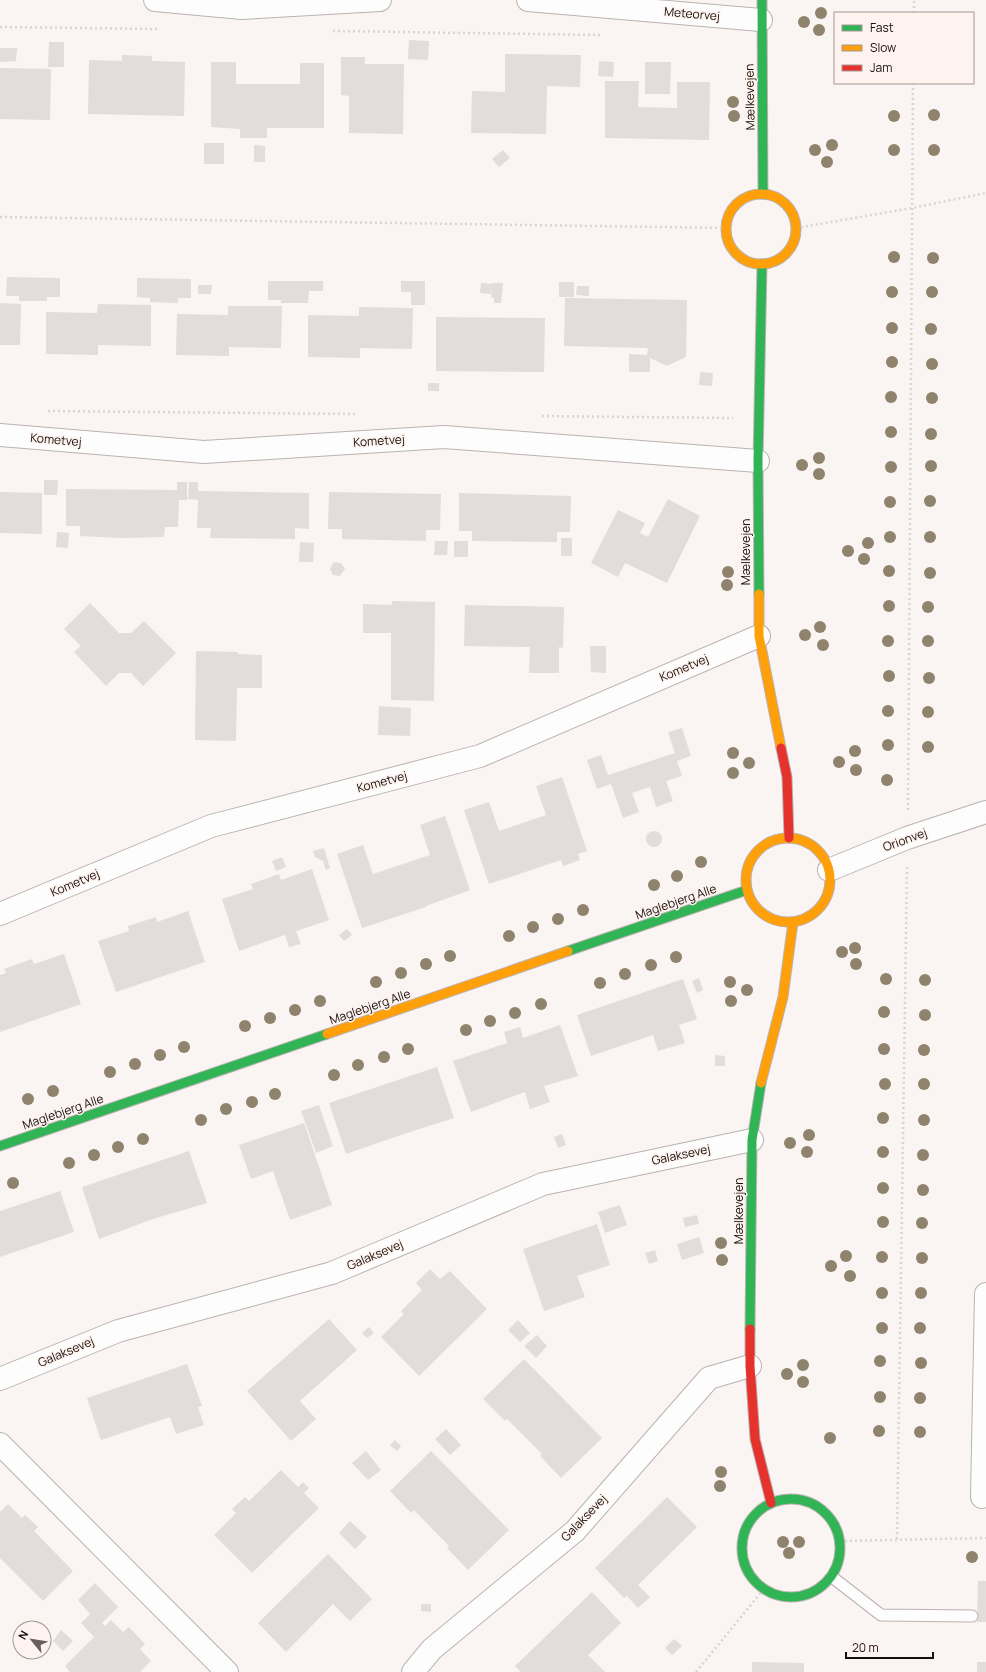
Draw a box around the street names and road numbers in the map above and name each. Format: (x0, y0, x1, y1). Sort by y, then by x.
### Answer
street label: Meteorvej (663, 3, 721, 24)
street label: Mælkevejen (740, 64, 759, 130)
street label: Kometvej (30, 429, 82, 450)
street label: Kometvej (353, 430, 405, 451)
street label: Mælkevejen (737, 519, 754, 585)
street label: Kometvej (657, 650, 711, 685)
street label: Kometvej (355, 767, 409, 796)
street label: Orionvej (880, 824, 929, 855)
street label: Kometvej (48, 865, 102, 900)
street label: Maglebjerg Alle (633, 880, 719, 923)
street label: Maglebjerg Alle (327, 985, 413, 1028)
street label: Maglebjerg Alle (20, 1090, 106, 1133)
street label: Galaksevej (650, 1140, 712, 1169)
street label: Mælkevejen (730, 1178, 747, 1244)
street label: Galaksevej (344, 1235, 405, 1274)
street label: Galaksevej (35, 1332, 96, 1371)
street label: Galaksevej (557, 1490, 610, 1545)

